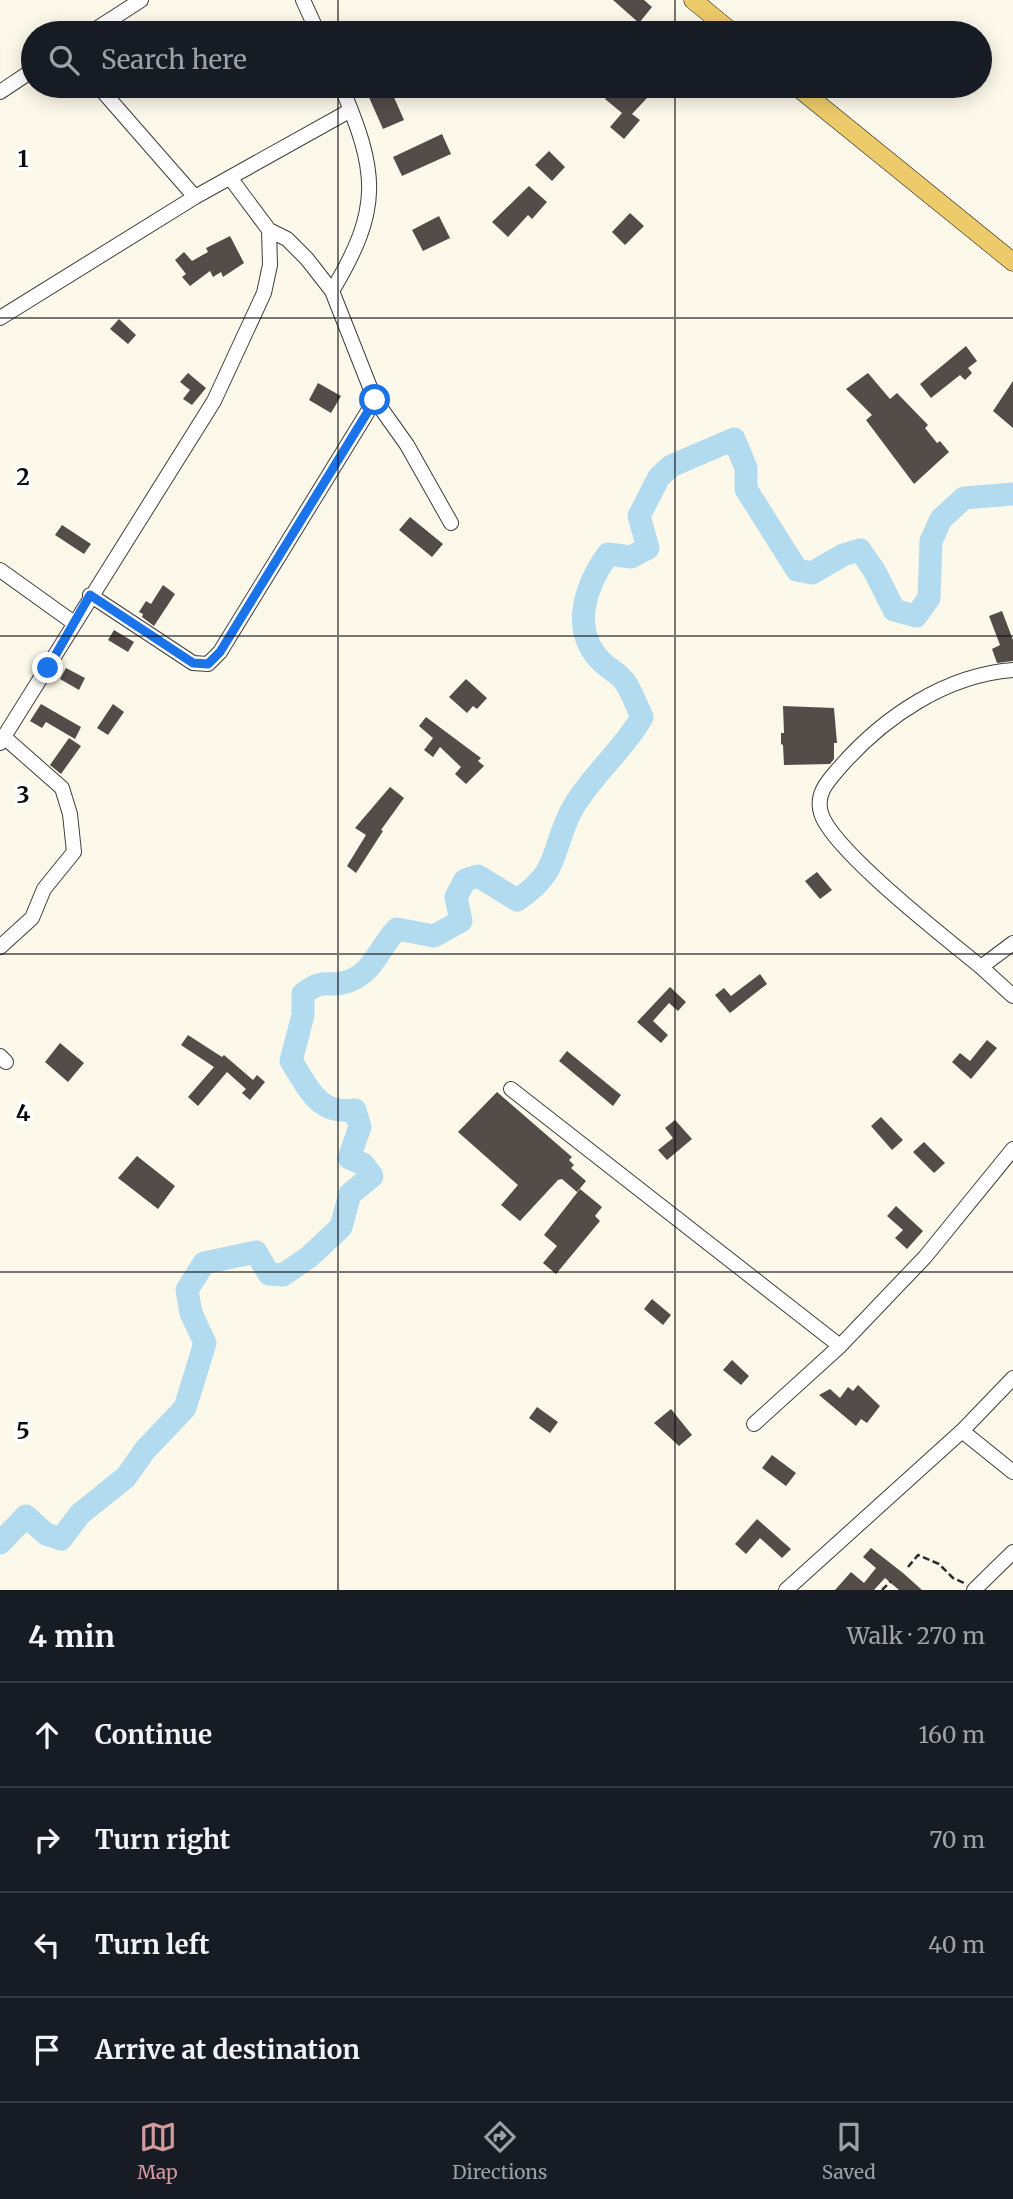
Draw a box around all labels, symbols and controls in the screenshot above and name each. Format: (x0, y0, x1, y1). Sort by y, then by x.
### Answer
search box (21, 21, 992, 98)
icon: search (45, 41, 83, 79)
text: Search here (101, 43, 247, 76)
text: 1 (18, 144, 29, 173)
route start (359, 384, 390, 415)
text: 2 (16, 462, 30, 491)
route end (32, 652, 63, 683)
text: 3 (16, 780, 30, 809)
text: 4 (16, 1098, 31, 1127)
text: 5 (16, 1416, 30, 1445)
text: 4 min (28, 1617, 115, 1655)
text: Walk · 270 m (847, 1621, 985, 1650)
icon: ahead (28, 1716, 66, 1754)
text: Continue (95, 1718, 212, 1751)
text: 160 m (919, 1720, 985, 1749)
icon: right (28, 1821, 66, 1859)
text: Turn right (95, 1823, 230, 1856)
text: 70 m (929, 1825, 985, 1854)
icon: left (28, 1926, 66, 1964)
text: Turn left (95, 1928, 209, 1961)
text: 40 m (928, 1930, 985, 1959)
icon: arrive (28, 2031, 66, 2069)
text: Arrive at destination (95, 2033, 360, 2066)
tab: Map (137, 2118, 178, 2184)
tab: Directions (452, 2118, 547, 2184)
tab: Saved (822, 2118, 876, 2184)

